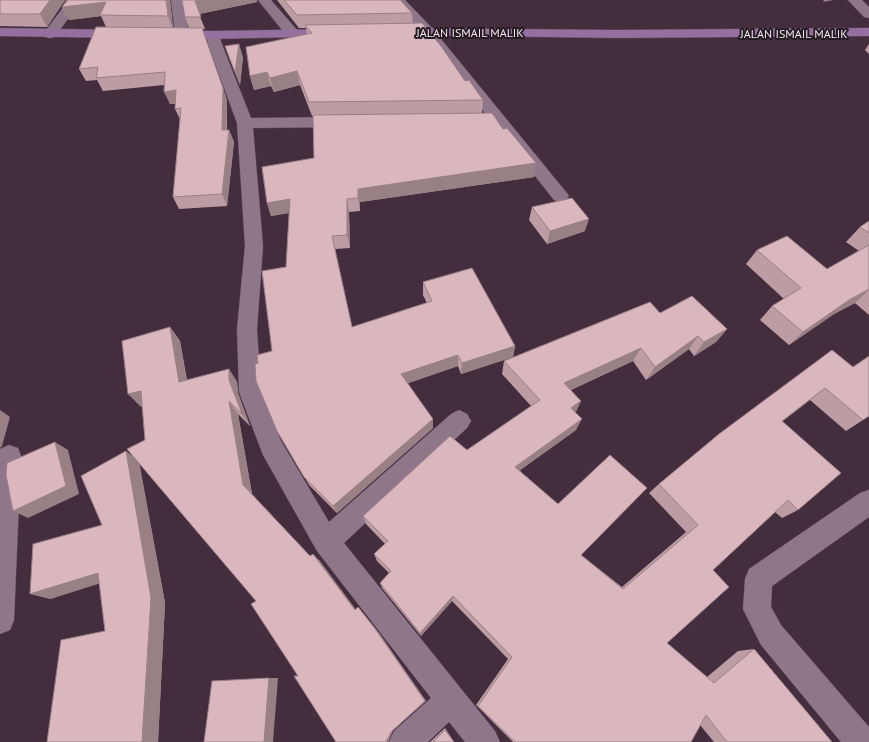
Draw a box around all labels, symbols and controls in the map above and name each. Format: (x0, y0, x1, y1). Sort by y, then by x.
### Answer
street label: JALAN ISMAIL MALIK (415, 25, 524, 40)
street label: JALAN ISMAIL MALIK (739, 26, 848, 41)

